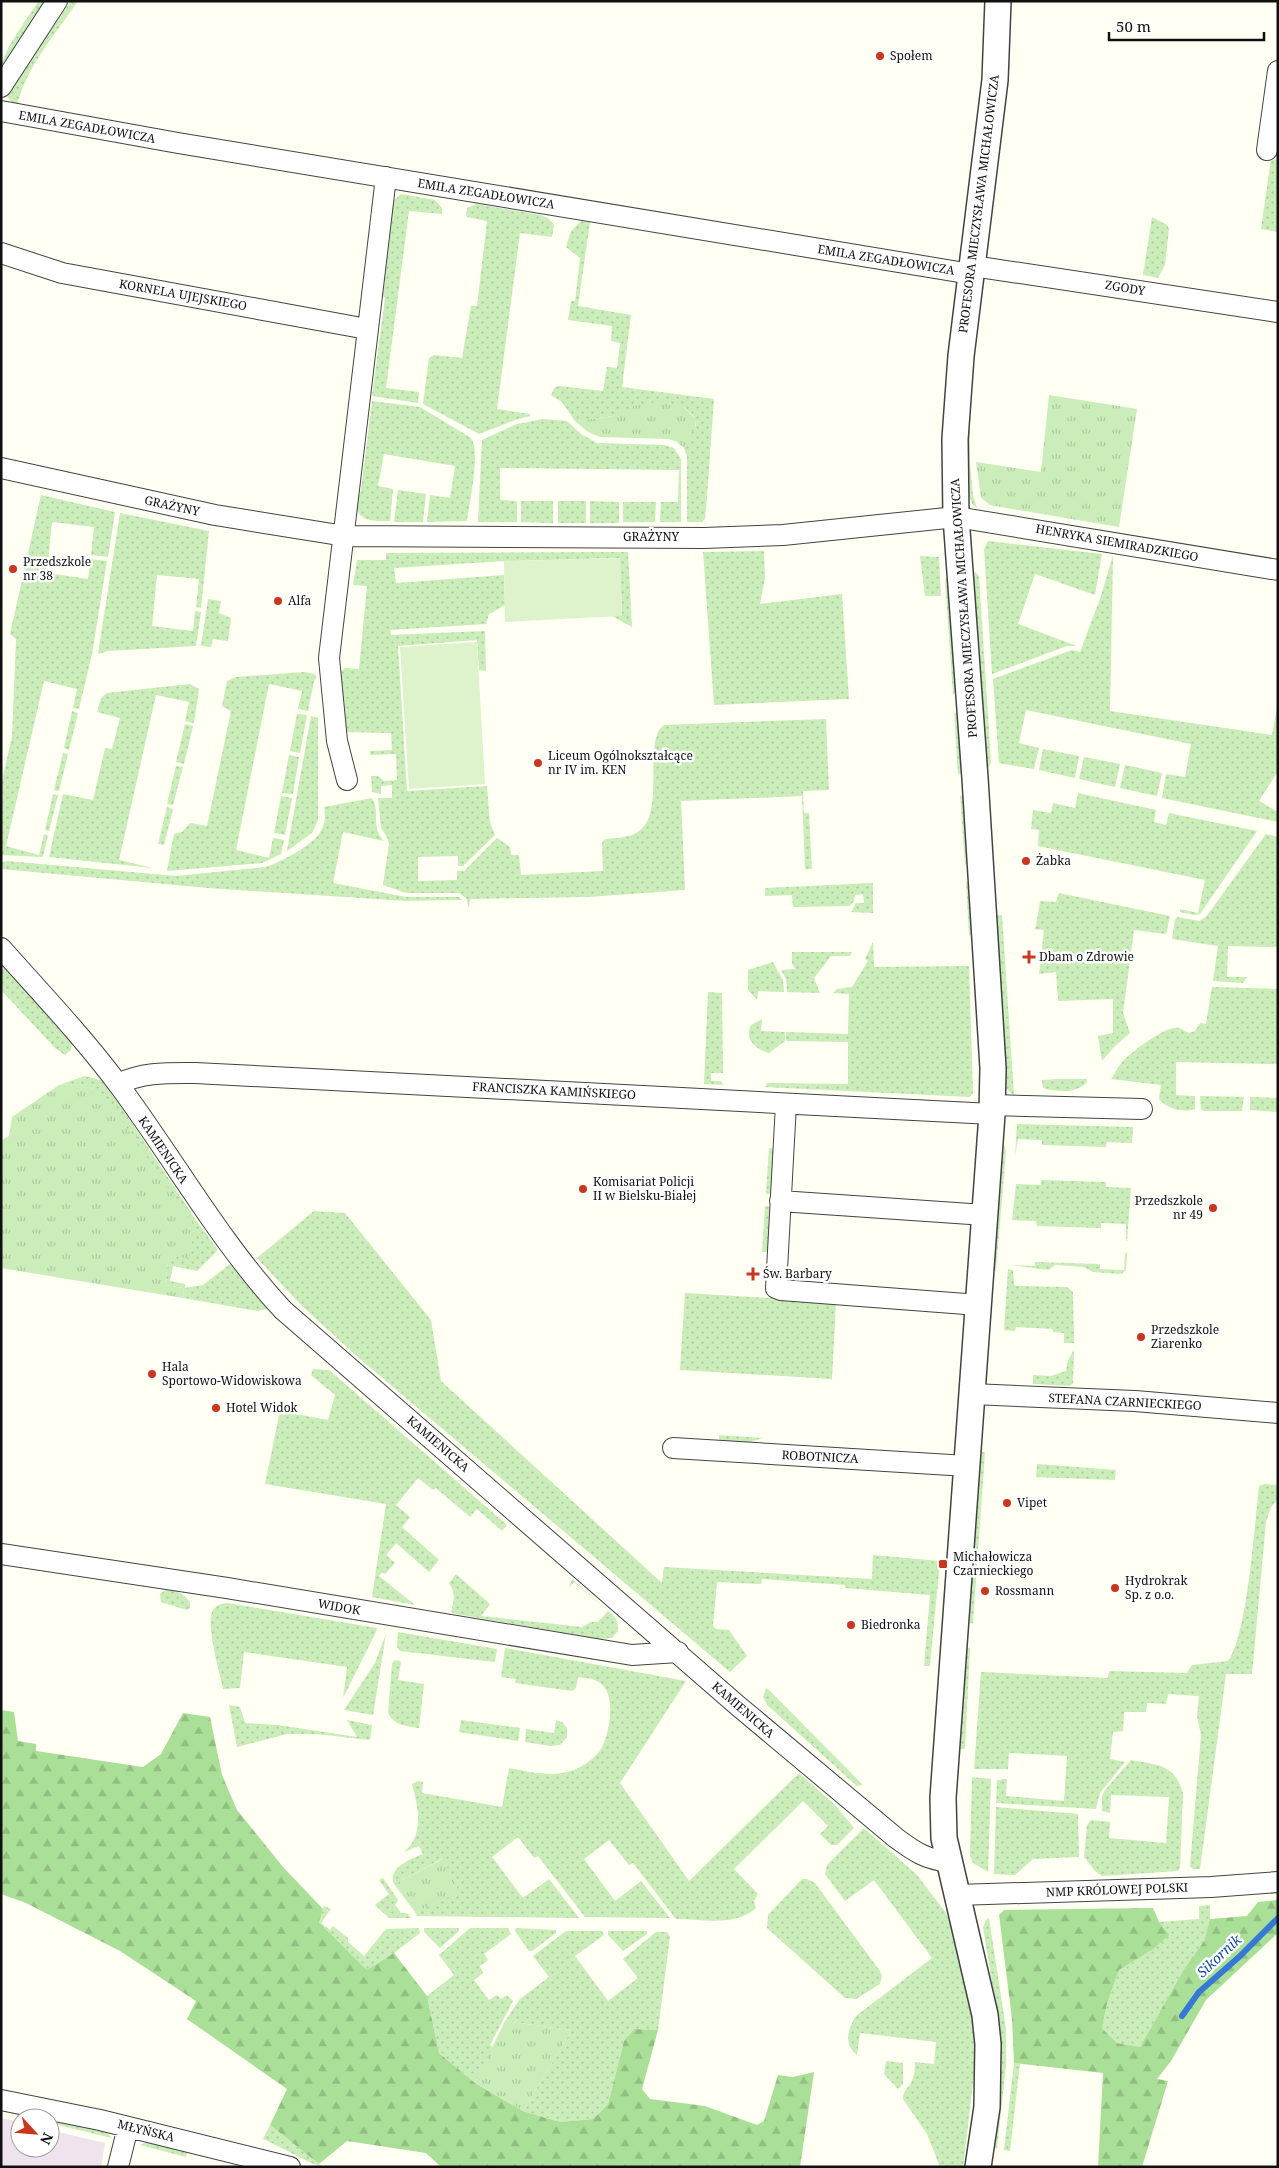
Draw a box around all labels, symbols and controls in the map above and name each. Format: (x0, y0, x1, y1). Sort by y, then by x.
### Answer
scale bar (1109, 10, 1264, 42)
text: 50 m (1116, 16, 1151, 36)
place label: Społem (890, 47, 932, 64)
marker: Społem (874, 50, 886, 62)
street label: PROFESORA MIECZYSŁAWA MICHAŁOWICZA (954, 73, 1003, 334)
street label: EMILA ZEGADŁOWICZA (17, 106, 157, 147)
street label: EMILA ZEGADŁOWICZA (416, 174, 556, 213)
street label: EMILA ZEGADŁOWICZA (816, 240, 956, 279)
street label: KORNELA UJEJSKIEGO (118, 275, 248, 314)
street label: ZGODY (1104, 276, 1147, 299)
street label: PROFESORA MIECZYSŁAWA MICHAŁOWICZA (946, 477, 981, 738)
street label: GRAŻYNY (143, 491, 202, 520)
street label: HENRYKA SIEMIRADZKIEGO (1034, 520, 1200, 565)
street label: GRAŻYNY (623, 528, 680, 545)
place label: Przedszkole nr 38 (23, 553, 91, 584)
marker: Przedszkole nr 38 (7, 563, 19, 575)
place label: Alfa (288, 592, 312, 609)
marker: Alfa (272, 595, 284, 607)
place label: Liceum Ogólnokształcące nr IV im. KEN (548, 747, 693, 778)
marker: Liceum Ogólnokształcące nr IV im. KEN (532, 757, 544, 769)
place label: Żabka (1036, 852, 1071, 869)
marker: Żabka (1020, 855, 1032, 867)
place label: Dbam o Zdrowie (1039, 948, 1134, 965)
marker: Dbam o Zdrowie (1023, 951, 1035, 963)
street label: FRANCISZKA KAMIŃSKIEGO (472, 1078, 636, 1103)
street label: KAMIENICKA (135, 1113, 193, 1187)
place label: Komisariat Policji II w Bielsku-Białej (593, 1173, 696, 1204)
marker: Komisariat Policji II w Bielsku-Białej (577, 1183, 589, 1195)
place label: Przedszkole nr 49 (1135, 1192, 1203, 1223)
marker: Przedszkole nr 49 (1207, 1202, 1219, 1214)
place label: Św. Barbary (763, 1265, 832, 1282)
marker: Św. Barbary (747, 1268, 759, 1280)
place label: Przedszkole Ziarenko (1151, 1321, 1219, 1352)
marker: Przedszkole Ziarenko (1135, 1331, 1147, 1343)
place label: Hala Sportowo-Widowiskowa (162, 1358, 302, 1389)
marker: Hala Sportowo-Widowiskowa (146, 1368, 158, 1380)
street label: STEFANA CZARNIECKIEGO (1048, 1389, 1202, 1414)
place label: Hotel Widok (226, 1399, 299, 1416)
marker: Hotel Widok (210, 1402, 222, 1414)
street label: KAMIENICKA (403, 1412, 474, 1476)
street label: ROBOTNICZA (781, 1446, 859, 1467)
place label: Vipet (1017, 1494, 1047, 1511)
marker: Vipet (1001, 1497, 1013, 1509)
place label: Michałowicza Czarnieckiego (953, 1548, 1034, 1579)
marker: Michałowicza Czarnieckiego (937, 1558, 949, 1570)
place label: Hydrokrak Sp. z o.o. (1125, 1572, 1188, 1603)
place label: Rossmann (995, 1582, 1054, 1599)
marker: Hydrokrak Sp. z o.o. (1109, 1582, 1121, 1594)
marker: Rossmann (979, 1585, 991, 1597)
street label: WIDOK (316, 1594, 362, 1619)
place label: Biedronka (861, 1616, 921, 1633)
marker: Biedronka (845, 1619, 857, 1631)
street label: KAMIENICKA (708, 1678, 779, 1742)
street label: NMP KRÓLOWEJ POLSKI (1046, 1879, 1188, 1900)
water label: Sikornik (1192, 1929, 1246, 1981)
north arrow (10, 2108, 60, 2158)
street label: MŁYŃSKA (116, 2115, 177, 2146)
text: N (36, 2130, 58, 2148)

